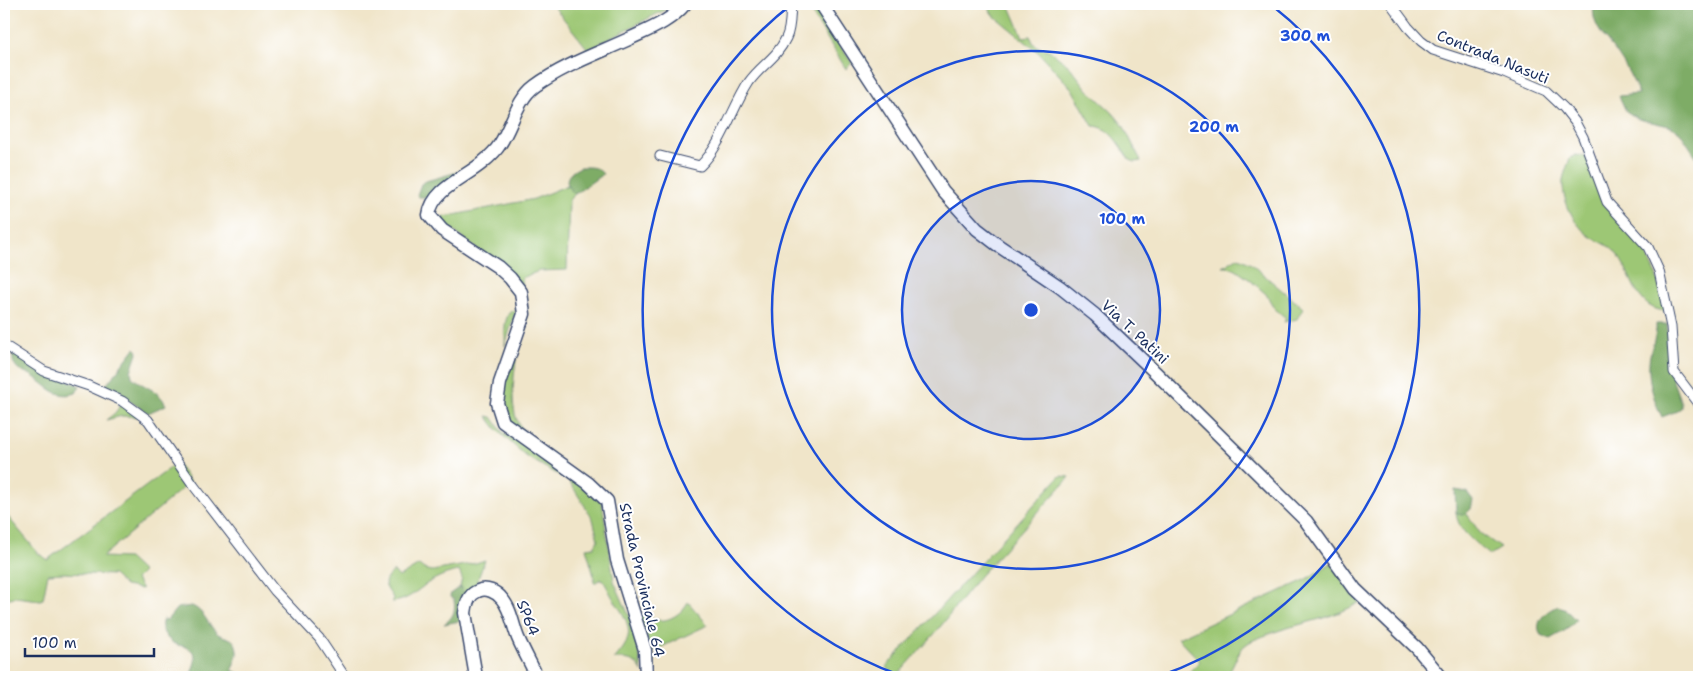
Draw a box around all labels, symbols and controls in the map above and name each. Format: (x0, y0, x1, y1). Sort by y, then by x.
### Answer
street label: Contrada Nasuti (1434, 25, 1552, 89)
text: 300 m (1280, 26, 1330, 46)
text: 200 m (1189, 117, 1239, 137)
text: 100 m (1099, 209, 1145, 229)
street label: Via T. Patini (1097, 295, 1173, 369)
centre of rings (1022, 301, 1040, 319)
street label: Strada Provinciale 64 (615, 501, 669, 659)
street label: SP64 (512, 597, 544, 639)
scale bar (25, 626, 154, 658)
text: 100 m (32, 633, 77, 653)

